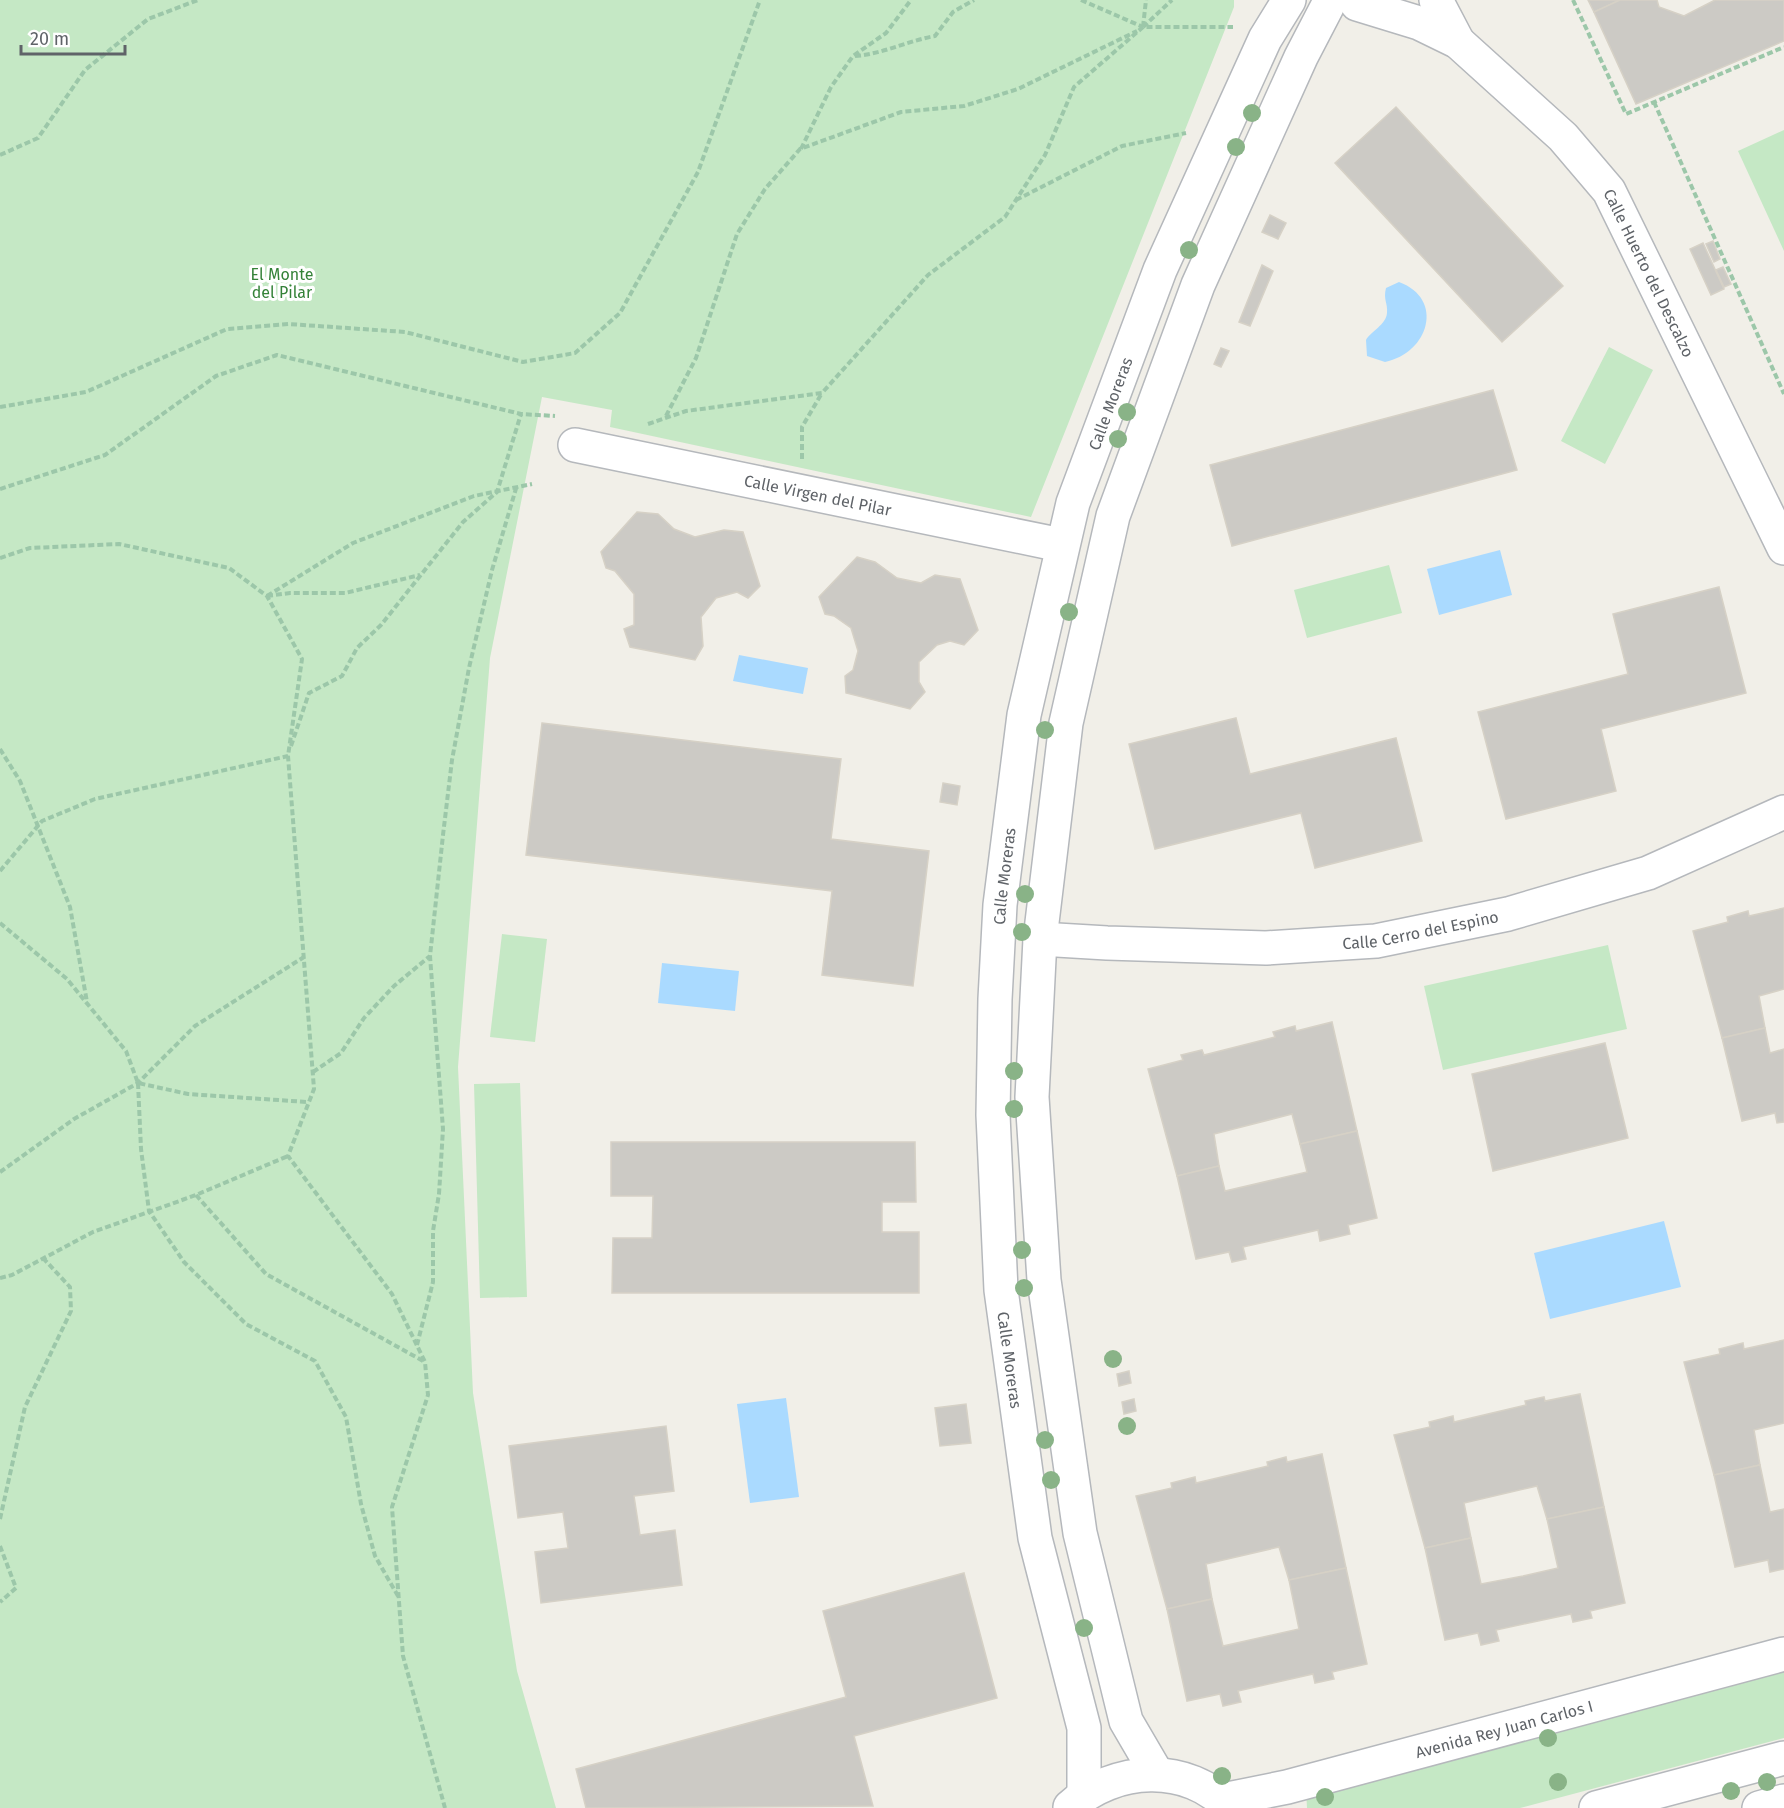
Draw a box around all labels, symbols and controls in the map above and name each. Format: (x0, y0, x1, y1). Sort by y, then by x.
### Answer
scale bar (21, 18, 124, 56)
text: 20 m (30, 28, 69, 50)
street label: Calle Huerto del Descalzo (1599, 186, 1698, 360)
park label: El Monte del Pilar (251, 265, 313, 302)
street label: Calle Moreras (1085, 355, 1137, 453)
street label: Calle Virgen del Pilar (742, 471, 894, 520)
street label: Calle Moreras (990, 827, 1020, 925)
street label: Calle Cerro del Espino (1342, 907, 1500, 953)
street label: Calle Moreras (993, 1310, 1026, 1410)
street label: Avenida Rey Juan Carlos I (1413, 1697, 1595, 1762)

